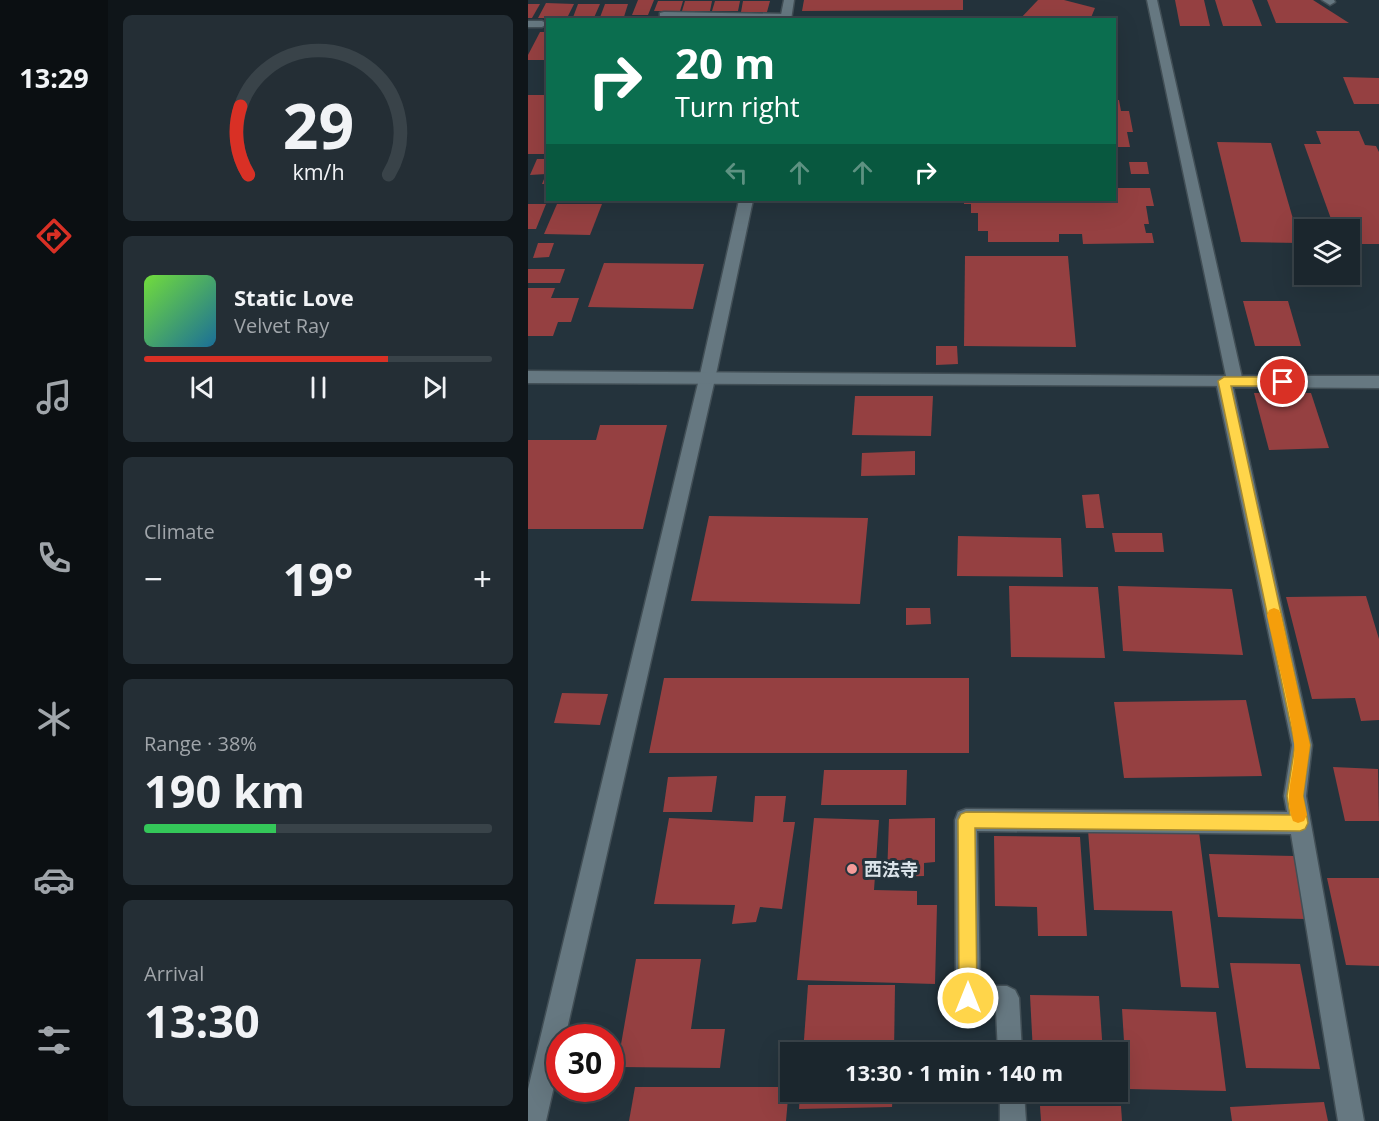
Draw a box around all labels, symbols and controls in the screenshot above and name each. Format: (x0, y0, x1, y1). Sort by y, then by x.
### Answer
text: 20 m (675, 34, 775, 91)
icon: right (576, 42, 654, 120)
text: 13:29 (19, 59, 89, 96)
text: 29 (282, 82, 354, 167)
text: Turn right (675, 88, 800, 125)
icon: left (720, 156, 753, 189)
icon: ahead (783, 156, 816, 189)
icon: ahead (846, 156, 879, 189)
icon: right (909, 156, 942, 189)
text: km/h (292, 157, 344, 186)
icon: directions (33, 215, 75, 257)
map controls (1294, 219, 1360, 285)
button: layers (1294, 219, 1360, 285)
text: Static Love (234, 282, 354, 312)
text: Velvet Ray (234, 312, 329, 339)
pin (1257, 356, 1308, 407)
icon: arrive (1266, 365, 1299, 398)
icon: previous (186, 371, 219, 404)
icon: pause (302, 371, 335, 404)
icon: next (418, 371, 451, 404)
icon: music (33, 376, 75, 418)
text: Climate (144, 518, 215, 545)
icon: phone (33, 537, 75, 579)
text: 19° (283, 548, 353, 609)
text: − (144, 556, 163, 601)
text: + (473, 556, 492, 601)
icon: climate (33, 698, 75, 740)
text: Range · 38% (144, 730, 257, 757)
text: 190 km (144, 760, 305, 821)
place label: 西法寺 (864, 857, 918, 881)
icon: car (33, 859, 75, 901)
marker: 西法寺 (845, 862, 859, 876)
text: Arrival (144, 960, 204, 987)
position arrow (936, 966, 1000, 1030)
text: 13:30 (144, 990, 260, 1051)
icon: filters (33, 1019, 75, 1061)
speed limit sign: 30 (546, 1024, 624, 1102)
text: 13:30 · 1 min · 140 m (845, 1057, 1063, 1087)

